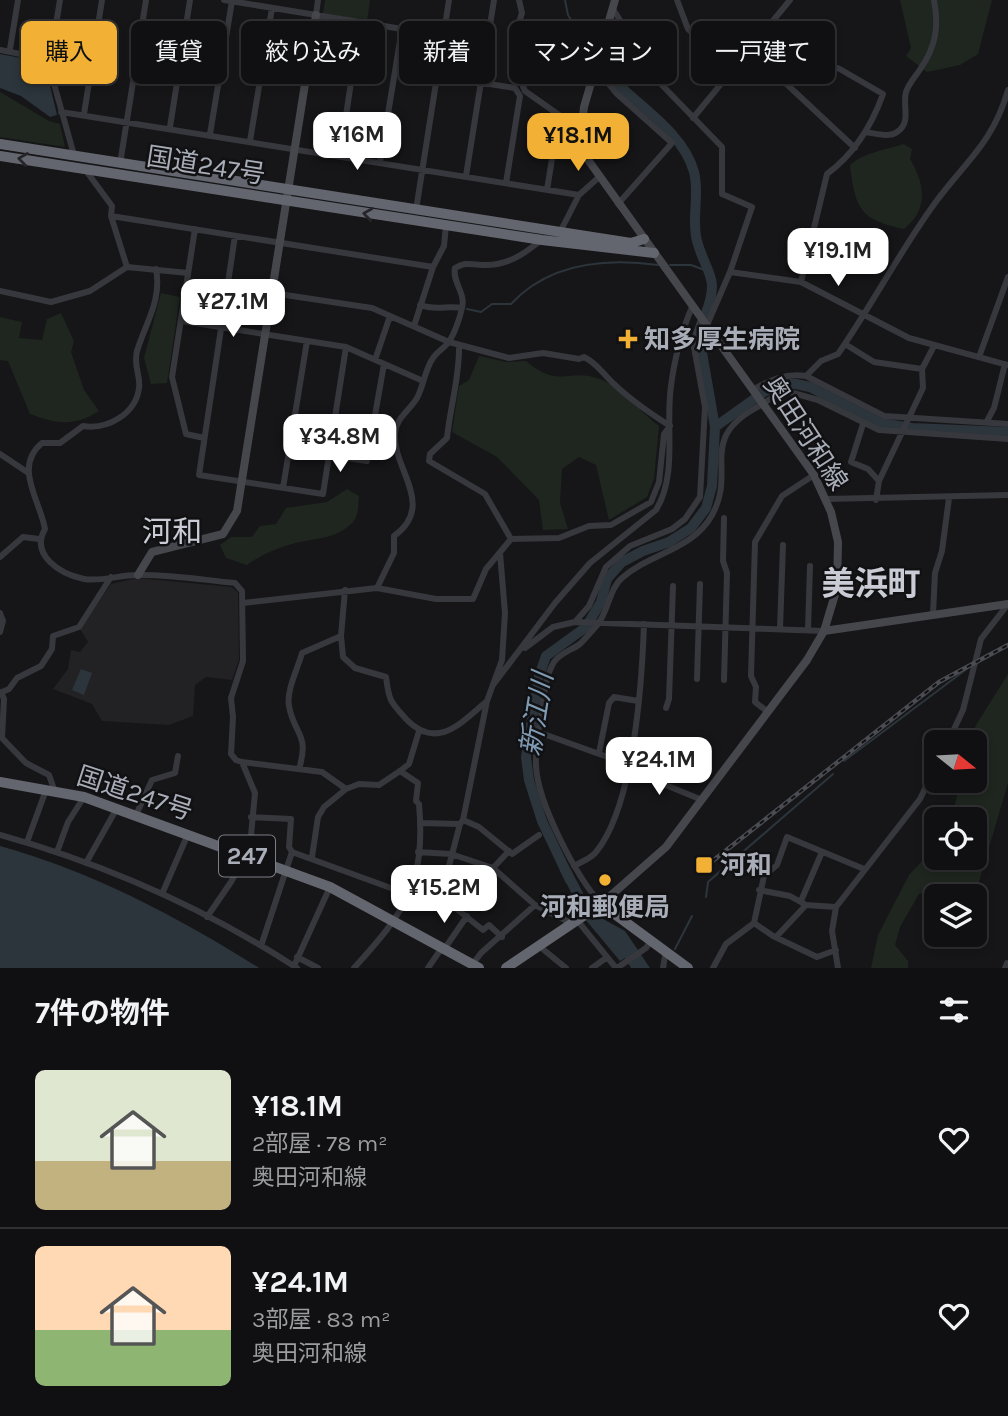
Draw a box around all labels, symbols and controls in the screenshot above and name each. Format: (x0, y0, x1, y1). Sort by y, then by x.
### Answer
chip: 購入 (21, 21, 117, 84)
chip: 賃貸 (131, 21, 227, 84)
chip: 絞り込み (241, 21, 385, 84)
chip: 新着 (399, 21, 495, 84)
chip: マンション (509, 21, 677, 84)
chip: 一戸建て (691, 21, 835, 84)
pin: ¥16M (316, 113, 398, 172)
pin: ¥18.1M (521, 114, 635, 173)
text: ¥16M (329, 121, 385, 148)
text: ¥18.1M (543, 122, 613, 149)
street label: 国道247号 (144, 141, 268, 190)
one-way arrow (17, 152, 28, 167)
one-way arrow (362, 207, 374, 222)
pin: ¥19.1M (781, 229, 895, 288)
text: ¥19.1M (804, 237, 872, 264)
pin: ¥27.1M (176, 280, 290, 339)
text: ¥27.1M (197, 288, 269, 315)
place label: 知多厚生病院 (644, 324, 800, 355)
marker: 知多厚生病院 (618, 329, 638, 349)
street label: 奥田河和線 (757, 370, 854, 496)
pin: ¥34.8M (283, 414, 397, 474)
text: ¥34.8M (299, 423, 381, 450)
district label: 河和 (142, 514, 202, 550)
district label: 美浜町 (822, 565, 921, 603)
water label: 新江川 (514, 667, 560, 758)
north arrow (924, 730, 987, 793)
map controls (924, 730, 987, 947)
pin: ¥24.1M (602, 738, 716, 797)
text: ¥24.1M (622, 746, 696, 773)
street label: 国道247号 (73, 760, 197, 827)
button: locate (924, 807, 987, 870)
road number: 247 (219, 836, 275, 876)
place label: 河和 (720, 850, 772, 881)
marker: 河和 (694, 855, 714, 875)
pin: ¥15.2M (387, 866, 501, 925)
marker: 河和郵便局 (597, 872, 613, 888)
text: ¥15.2M (407, 874, 481, 901)
button: layers (924, 884, 987, 947)
place label: 河和郵便局 (540, 892, 670, 923)
icon: filters (935, 991, 973, 1029)
text: 7件の物件 (35, 995, 170, 1031)
text: ¥18.1M (252, 1088, 343, 1124)
icon: home (91, 1098, 175, 1182)
icon: heart (935, 1121, 973, 1159)
text: 2部屋 · 78 m² (252, 1130, 388, 1157)
text: 奥田河和線 (252, 1164, 367, 1191)
text: ¥24.1M (252, 1264, 349, 1300)
icon: home (91, 1274, 175, 1358)
icon: heart (935, 1297, 973, 1335)
text: 3部屋 · 83 m² (252, 1306, 391, 1333)
text: 奥田河和線 (252, 1340, 367, 1367)

